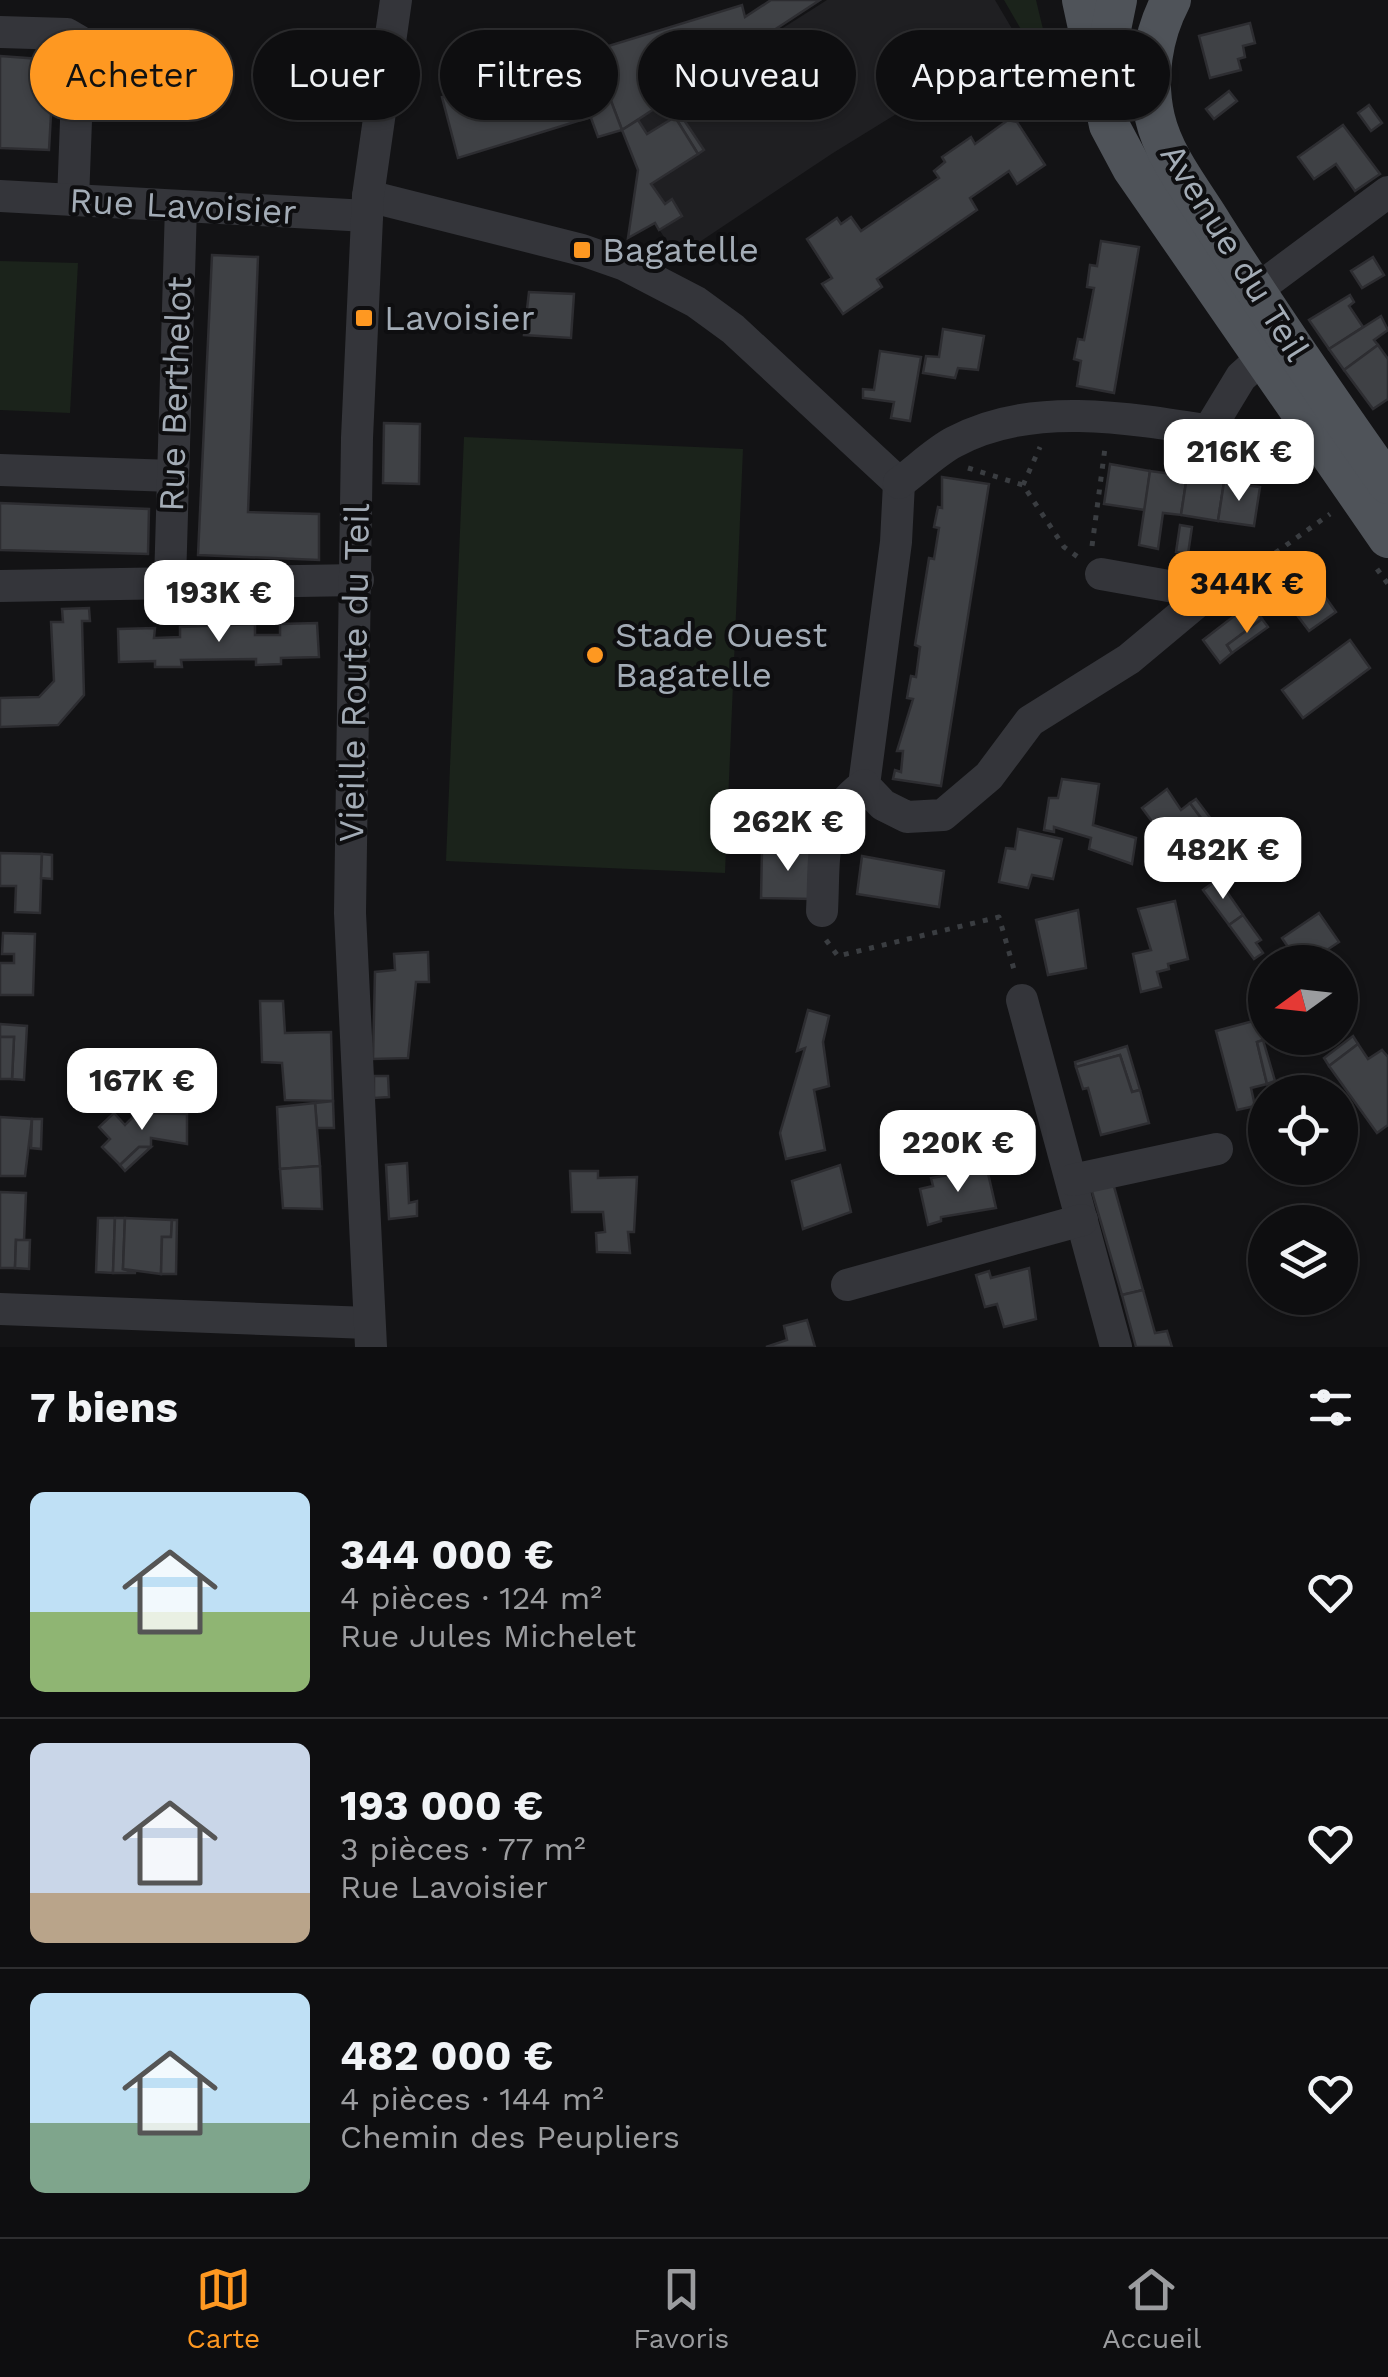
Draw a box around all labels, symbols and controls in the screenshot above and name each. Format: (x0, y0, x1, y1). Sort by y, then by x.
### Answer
chip: Acheter (30, 30, 233, 120)
chip: Louer (253, 30, 420, 120)
chip: Filtres (440, 30, 618, 120)
chip: Nouveau (638, 30, 856, 120)
chip: Appartement (876, 30, 1170, 120)
street label: Avenue du Teil (1152, 136, 1319, 368)
street label: Rue Lavoisier (68, 179, 298, 233)
place label: Bagatelle (602, 229, 759, 271)
marker: Bagatelle (571, 239, 593, 261)
street label: Rue Berthelot (150, 275, 200, 512)
place label: Lavoisier (384, 297, 535, 339)
marker: Lavoisier (353, 307, 375, 329)
pin: 216K € (1158, 419, 1320, 504)
text: 216K € (1186, 432, 1292, 470)
street label: Vieille Route du Teil (330, 503, 378, 843)
pin: 344K € (1166, 551, 1328, 636)
pin: 193K € (138, 560, 300, 645)
text: 344K € (1190, 564, 1304, 602)
text: 193K € (166, 573, 272, 611)
place label: Stade Ouest Bagatelle (615, 614, 827, 696)
marker: Stade Ouest Bagatelle (584, 644, 606, 666)
pin: 262K € (707, 789, 869, 874)
text: 262K € (732, 802, 844, 840)
pin: 482K € (1142, 817, 1304, 902)
text: 482K € (1166, 830, 1280, 868)
north arrow (1248, 945, 1358, 1055)
map controls (1248, 945, 1358, 1315)
pin: 167K € (61, 1048, 223, 1133)
text: 167K € (89, 1061, 195, 1099)
button: locate (1248, 1075, 1358, 1185)
pin: 220K € (877, 1110, 1039, 1195)
text: 220K € (902, 1123, 1014, 1161)
button: layers (1248, 1205, 1358, 1315)
icon: filters (1303, 1380, 1358, 1435)
text: 7 biens (30, 1383, 178, 1432)
text: 344 000 € (340, 1530, 554, 1579)
icon: home (110, 1532, 230, 1652)
icon: heart (1303, 1565, 1358, 1620)
text: 4 pièces · 124 m² (340, 1579, 602, 1617)
text: Rue Jules Michelet (340, 1617, 636, 1655)
text: 193 000 € (340, 1781, 543, 1830)
icon: home (110, 1783, 230, 1903)
icon: heart (1303, 1816, 1358, 1871)
text: 3 pièces · 77 m² (340, 1830, 586, 1868)
text: Rue Lavoisier (340, 1868, 548, 1906)
text: 482 000 € (340, 2031, 553, 2080)
icon: home (110, 2033, 230, 2153)
icon: heart (1303, 2066, 1358, 2121)
text: 4 pièces · 144 m² (340, 2080, 604, 2118)
text: Chemin des Peupliers (340, 2118, 680, 2156)
tab: Carte (187, 2262, 260, 2355)
tab: Favoris (633, 2262, 729, 2355)
tab: Accueil (1102, 2262, 1201, 2355)

